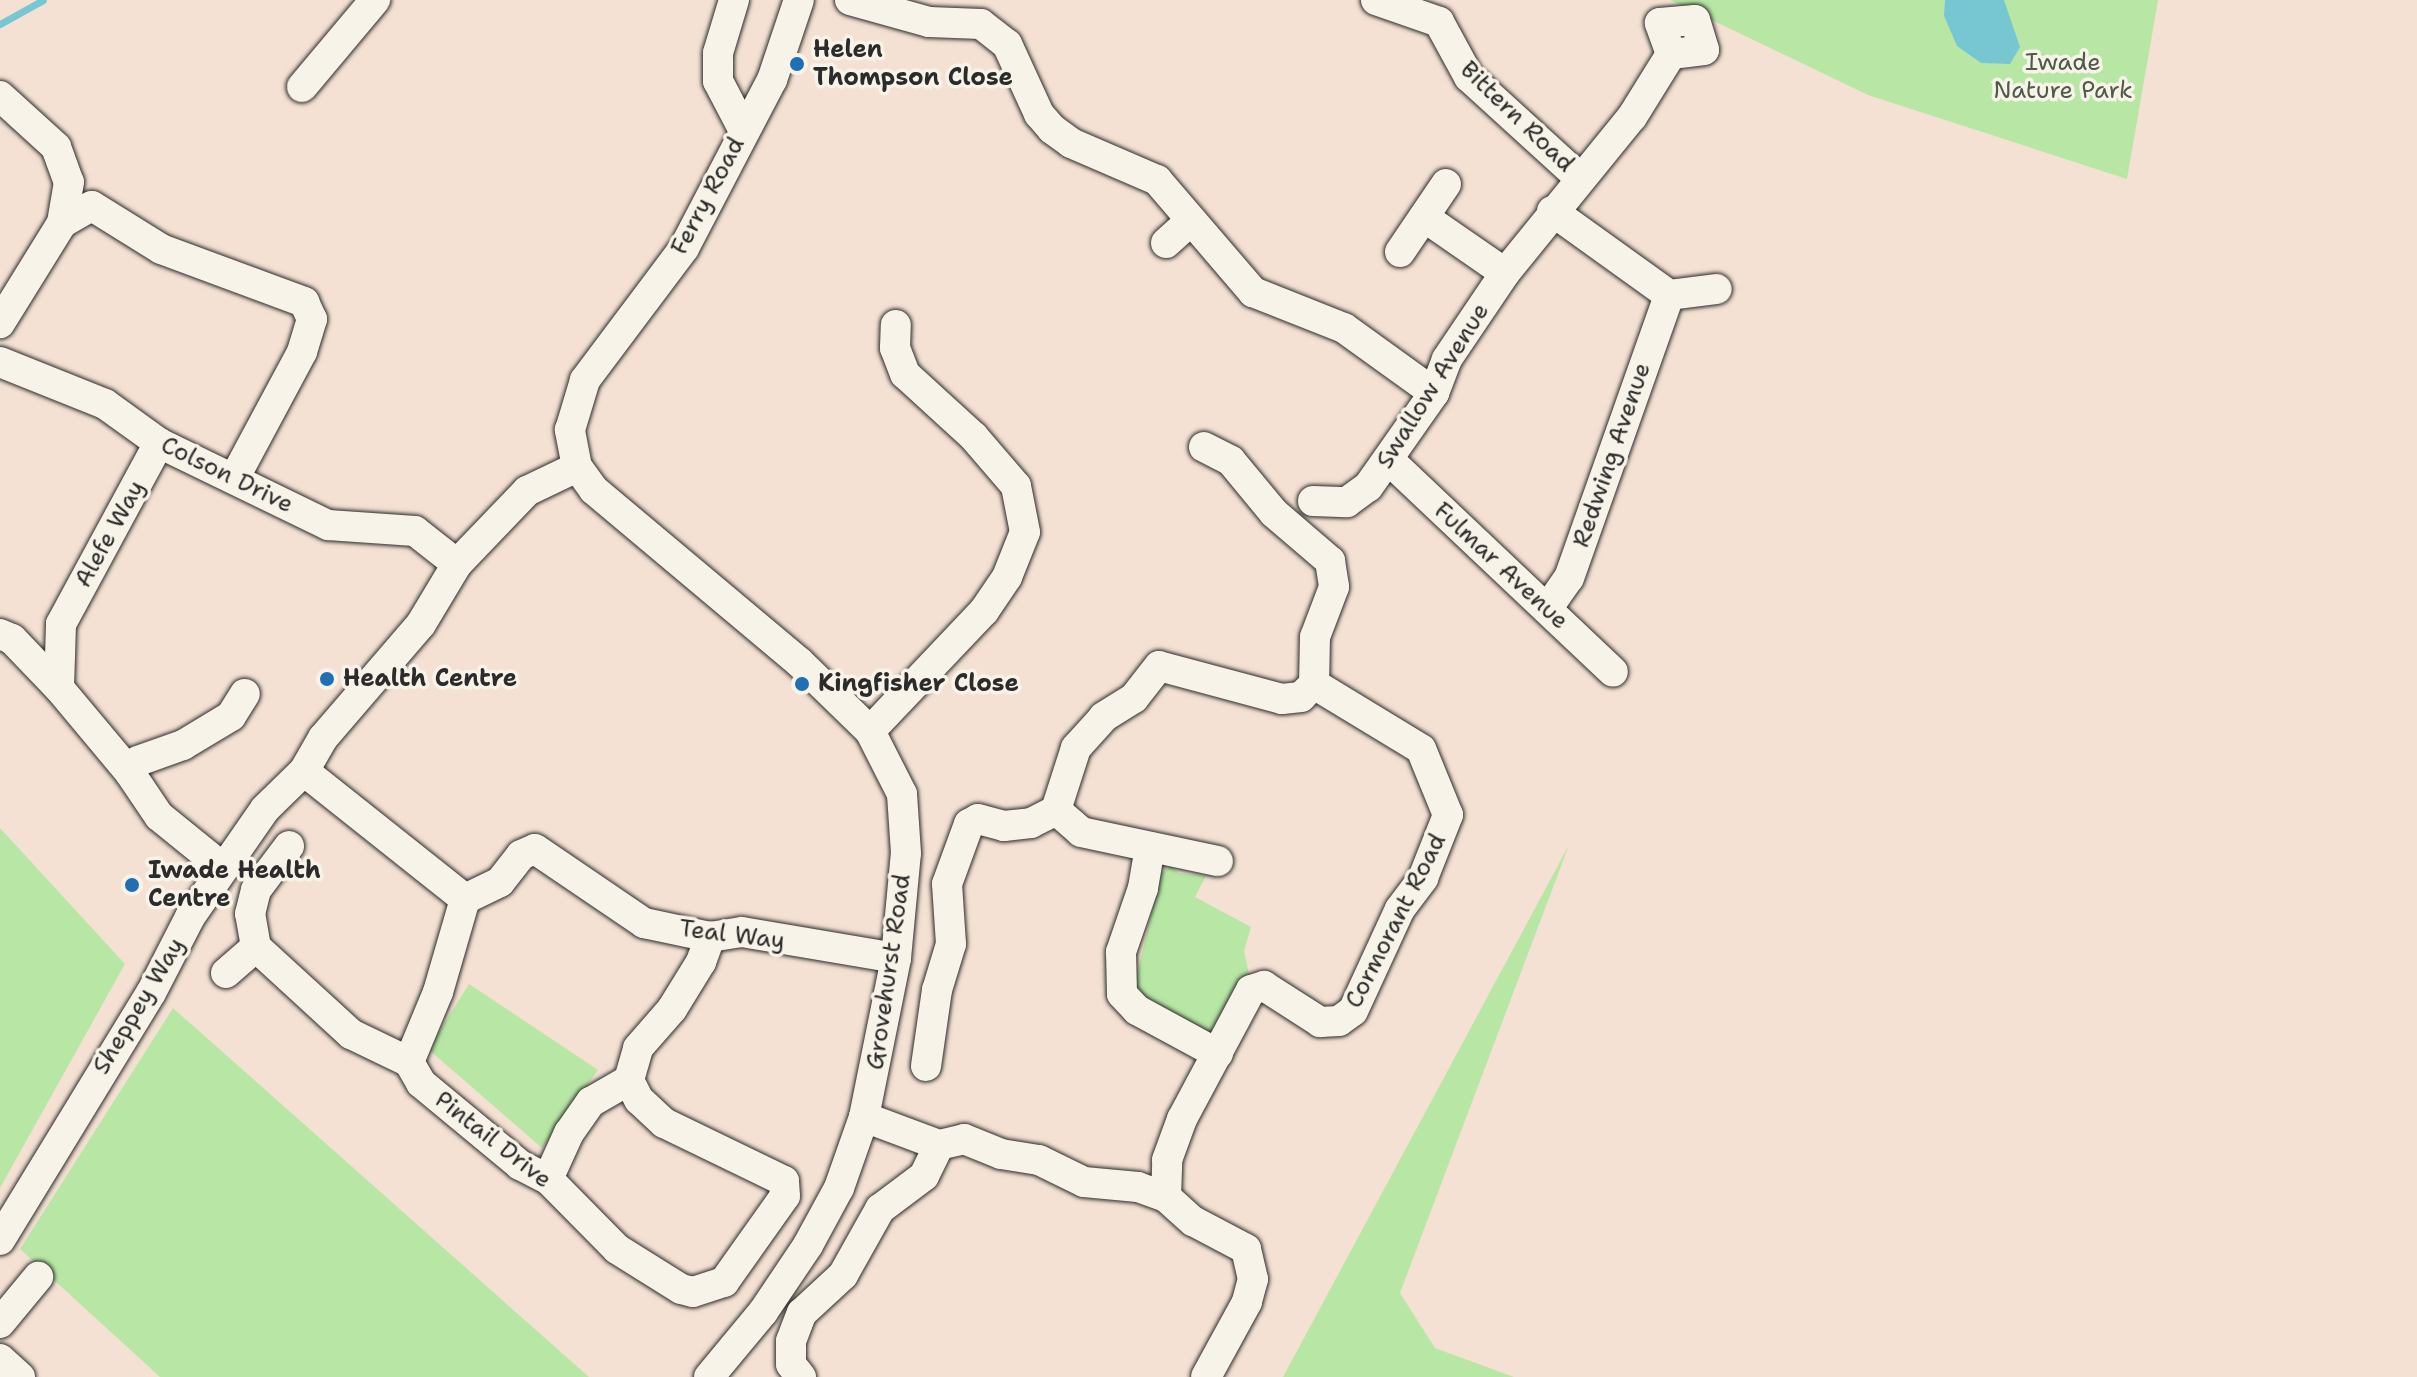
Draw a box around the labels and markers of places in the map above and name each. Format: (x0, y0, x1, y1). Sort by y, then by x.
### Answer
place label: Helen Thompson Close (813, 36, 1013, 92)
marker: Helen Thompson Close (788, 55, 806, 73)
place label: Health Centre (343, 665, 517, 693)
marker: Health Centre (318, 670, 336, 688)
place label: Kingfisher Close (818, 670, 1019, 698)
marker: Kingfisher Close (793, 675, 811, 693)
place label: Iwade Health Centre (148, 857, 321, 913)
marker: Iwade Health Centre (123, 876, 141, 894)

